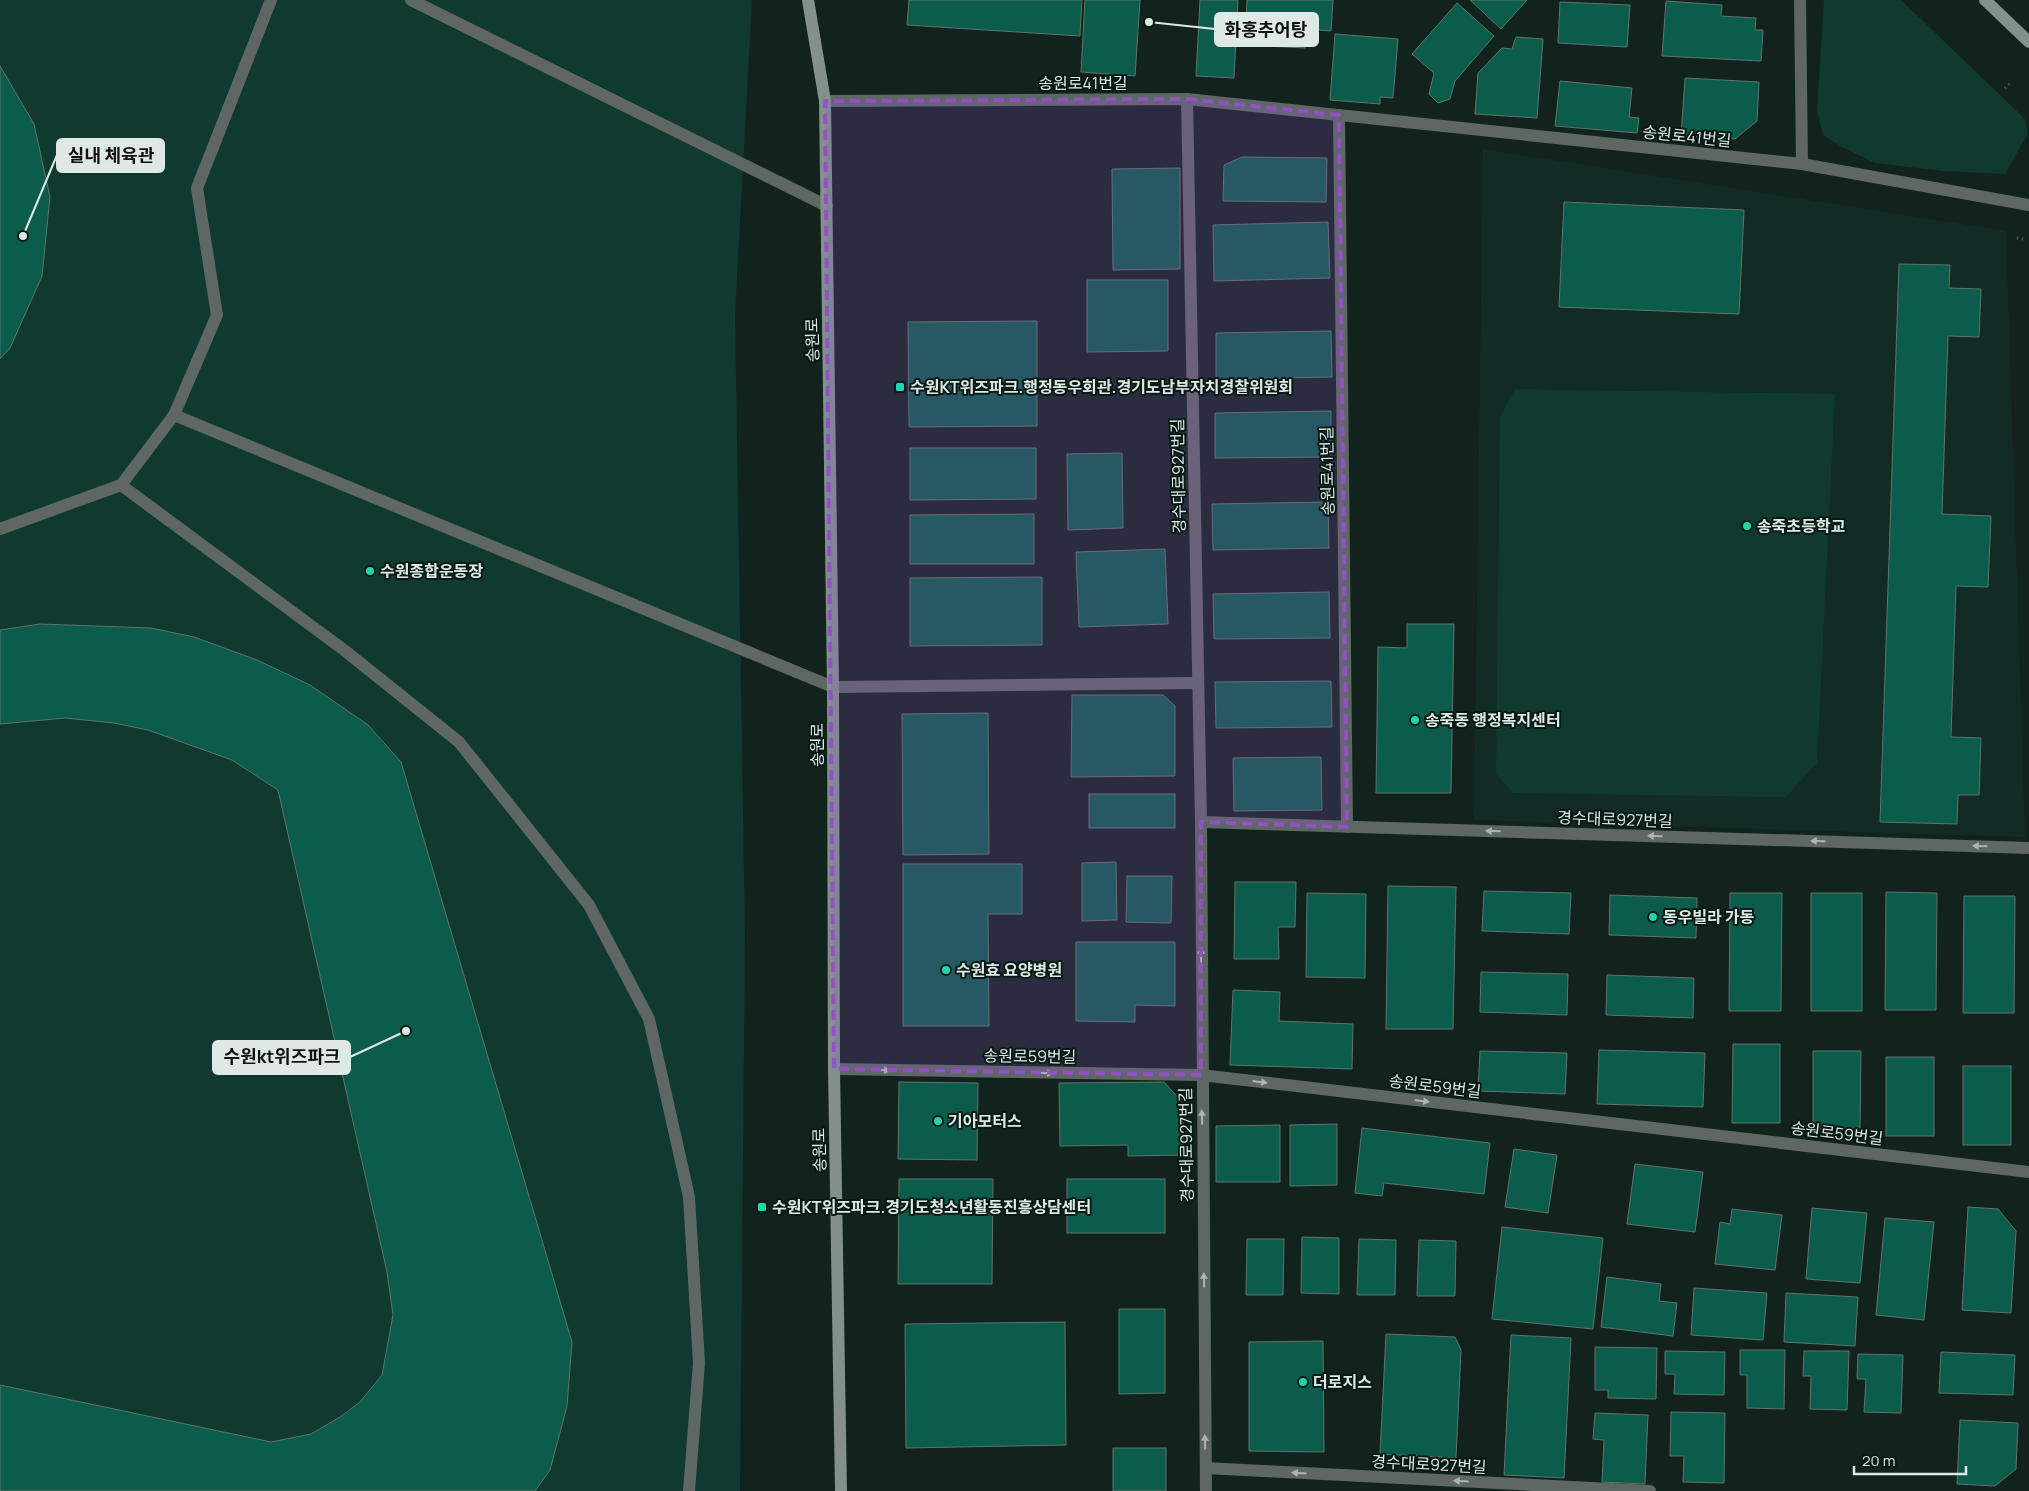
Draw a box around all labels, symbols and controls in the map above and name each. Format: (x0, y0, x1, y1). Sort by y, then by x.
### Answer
callout: 화홍추어탕 (1215, 13, 1318, 46)
text: 화홍추어탕 (1225, 17, 1308, 41)
street label: 송원로41번길 (1038, 72, 1128, 94)
street label: 송원로41번길 (1641, 120, 1733, 152)
callout: 실내 체육관 (57, 139, 164, 172)
text: 실내 체육관 (68, 143, 155, 167)
street label: 송원로 (801, 317, 823, 362)
place label: 수원KT위즈파크.행정동우회관.경기도남부자치경찰위원회 (910, 376, 1293, 398)
marker: 수원KT위즈파크.행정동우회관.경기도남부자치경찰위원회 (894, 381, 906, 393)
street label: 경수대로927번길 (1166, 418, 1190, 534)
street label: 송원로41번길 (1315, 426, 1339, 516)
place label: 송죽초등학교 (1757, 515, 1846, 537)
marker: 송죽초등학교 (1741, 520, 1753, 532)
place label: 수원종합운동장 (380, 560, 483, 582)
marker: 수원종합운동장 (364, 565, 376, 577)
place label: 송죽동 행정복지센터 (1425, 709, 1561, 731)
marker: 송죽동 행정복지센터 (1409, 714, 1421, 726)
street label: 송원로 (806, 723, 828, 767)
street label: 경수대로927번길 (1557, 806, 1673, 832)
one-way arrow (1485, 827, 1501, 835)
one-way arrow (1647, 832, 1663, 840)
one-way arrow (1810, 837, 1826, 845)
one-way arrow (1972, 842, 1988, 850)
place label: 동우빌라 가동 (1663, 906, 1755, 928)
marker: 동우빌라 가동 (1647, 911, 1659, 923)
one-way arrow (1197, 947, 1205, 963)
place label: 수원효 요양병원 (956, 959, 1062, 981)
marker: 수원효 요양병원 (940, 964, 952, 976)
callout: 수원kt위즈파크 (213, 1041, 350, 1074)
text: 수원kt위즈파크 (224, 1044, 340, 1068)
street label: 송원로59번길 (983, 1044, 1077, 1068)
one-way arrow (875, 1066, 891, 1074)
one-way arrow (1038, 1069, 1054, 1077)
street label: 송원로59번길 (1388, 1069, 1482, 1103)
one-way arrow (1252, 1078, 1268, 1086)
street label: 경수대로927번길 (1174, 1087, 1198, 1203)
one-way arrow (1414, 1097, 1430, 1105)
one-way arrow (1198, 1109, 1206, 1125)
place label: 기아모터스 (948, 1110, 1022, 1132)
marker: 기아모터스 (932, 1115, 944, 1127)
street label: 송원로59번길 (1790, 1116, 1884, 1150)
street label: 송원로 (808, 1127, 830, 1172)
place label: 수원KT위즈파크.경기도청소년활동진흥상담센터 (772, 1196, 1091, 1218)
marker: 수원KT위즈파크.경기도청소년활동진흥상담센터 (756, 1201, 768, 1213)
one-way arrow (1200, 1272, 1208, 1288)
place label: 더로지스 (1313, 1371, 1372, 1393)
marker: 더로지스 (1297, 1376, 1309, 1388)
one-way arrow (1201, 1434, 1209, 1450)
scale bar (1854, 1444, 1966, 1476)
street label: 경수대로927번길 (1371, 1450, 1487, 1478)
text: 20 m (1862, 1450, 1895, 1471)
one-way arrow (1291, 1469, 1307, 1477)
one-way arrow (1453, 1477, 1469, 1485)

